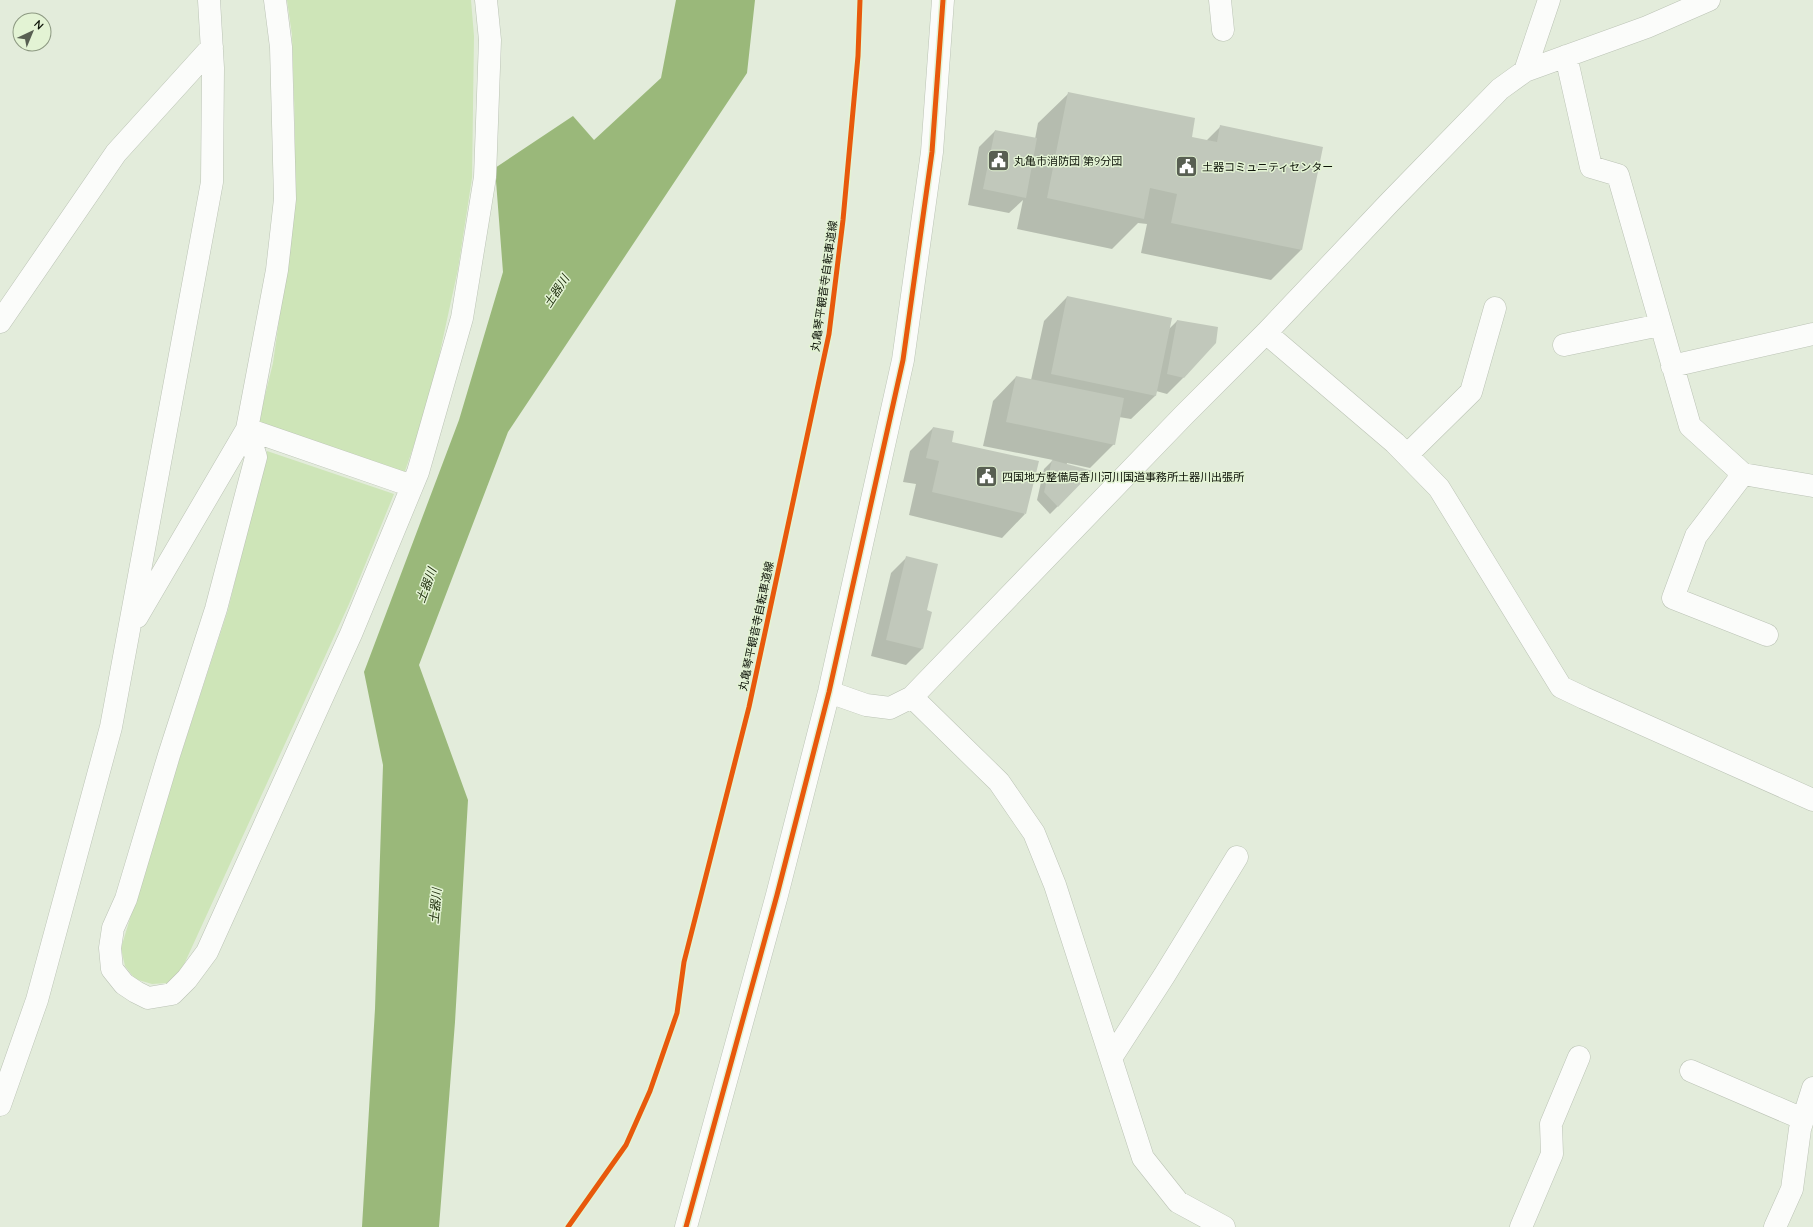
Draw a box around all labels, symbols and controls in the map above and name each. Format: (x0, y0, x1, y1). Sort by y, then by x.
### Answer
north arrow (12, 12, 52, 52)
text: N (31, 17, 47, 33)
public building icon: 丸亀市消防団 第9分団 (985, 148, 1011, 174)
place label: 丸亀市消防団 第9分団 (1014, 154, 1122, 168)
public building icon: 土器コミュニティセンター (1173, 154, 1199, 180)
place label: 土器コミュニティセンター (1202, 160, 1333, 174)
street label: 丸亀琴平観音寺自転車道線 (808, 220, 840, 352)
water label: 土器川 (540, 270, 573, 310)
public building icon: 四国地方整備局香川河川国道事務所土器川出張所 (973, 464, 999, 490)
place label: 四国地方整備局香川河川国道事務所土器川出張所 (1002, 470, 1245, 484)
street label: 丸亀琴平観音寺自転車道線 (735, 560, 777, 692)
water label: 土器川 (413, 564, 440, 604)
water label: 土器川 (426, 885, 444, 925)

